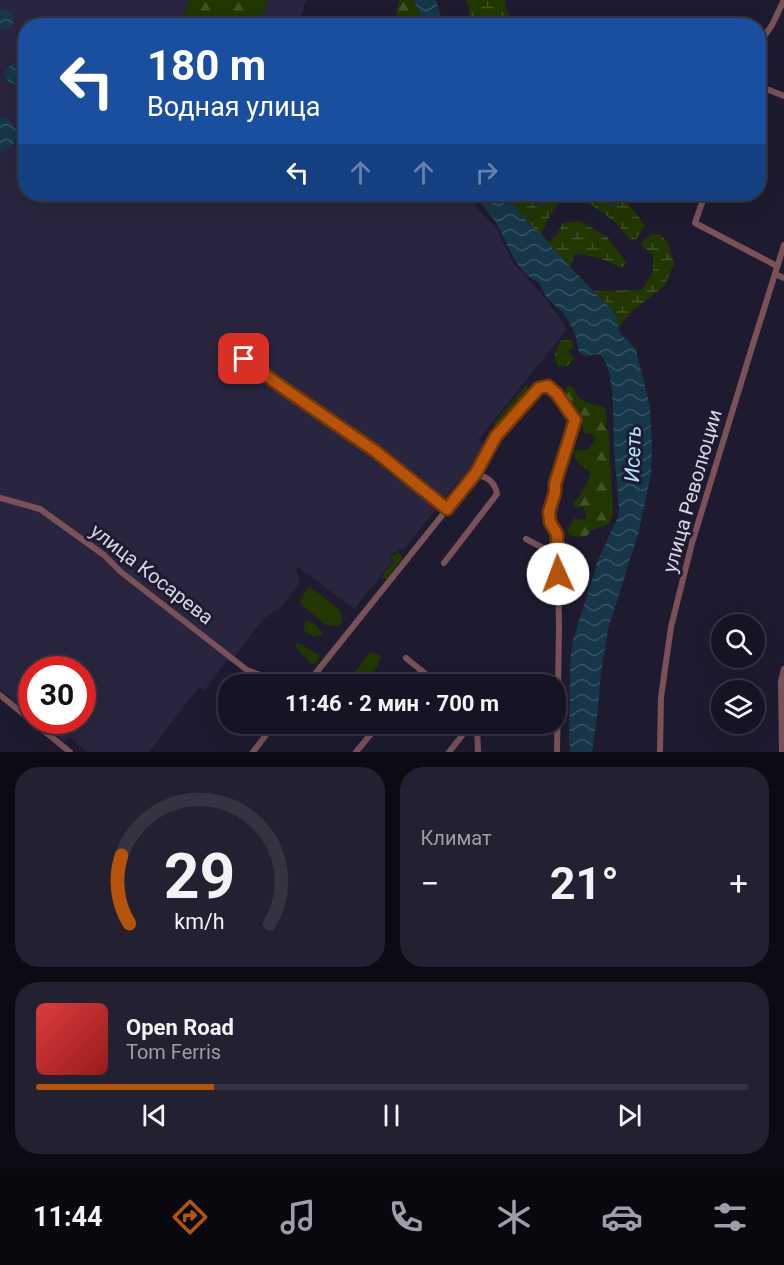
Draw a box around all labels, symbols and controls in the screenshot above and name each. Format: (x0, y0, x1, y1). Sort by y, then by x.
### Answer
text: 180 m (147, 41, 266, 90)
icon: left (48, 42, 126, 120)
text: Водная улица (147, 91, 320, 123)
icon: left (281, 156, 314, 189)
icon: ahead (344, 156, 377, 189)
icon: ahead (407, 156, 440, 189)
icon: right (470, 156, 503, 189)
pin (218, 333, 269, 384)
icon: arrive (227, 342, 260, 375)
street label: улица Революции (657, 407, 727, 575)
water label: Исеть (620, 425, 646, 483)
street label: улица Косарева (86, 519, 218, 629)
position arrow (526, 542, 590, 606)
map controls (711, 614, 765, 734)
button: search (711, 614, 765, 668)
speed limit sign: 30 (18, 656, 96, 734)
button: layers (711, 680, 765, 734)
text: 11:46 · 2 мин · 700 m (285, 691, 499, 716)
text: Климат (421, 826, 492, 850)
text: 29 (164, 840, 236, 913)
text: 21° (550, 857, 619, 910)
text: − (421, 864, 439, 903)
text: + (729, 864, 748, 903)
text: km/h (175, 909, 225, 934)
text: Open Road (126, 1015, 234, 1040)
text: Tom Ferris (126, 1040, 221, 1064)
icon: previous (138, 1099, 171, 1132)
icon: pause (375, 1099, 408, 1132)
icon: next (613, 1099, 646, 1132)
icon: directions (169, 1196, 211, 1238)
icon: music (277, 1196, 319, 1238)
icon: phone (385, 1196, 427, 1238)
icon: climate (493, 1196, 535, 1238)
icon: car (601, 1196, 643, 1238)
icon: filters (709, 1196, 751, 1238)
text: 11:44 (33, 1201, 103, 1233)

